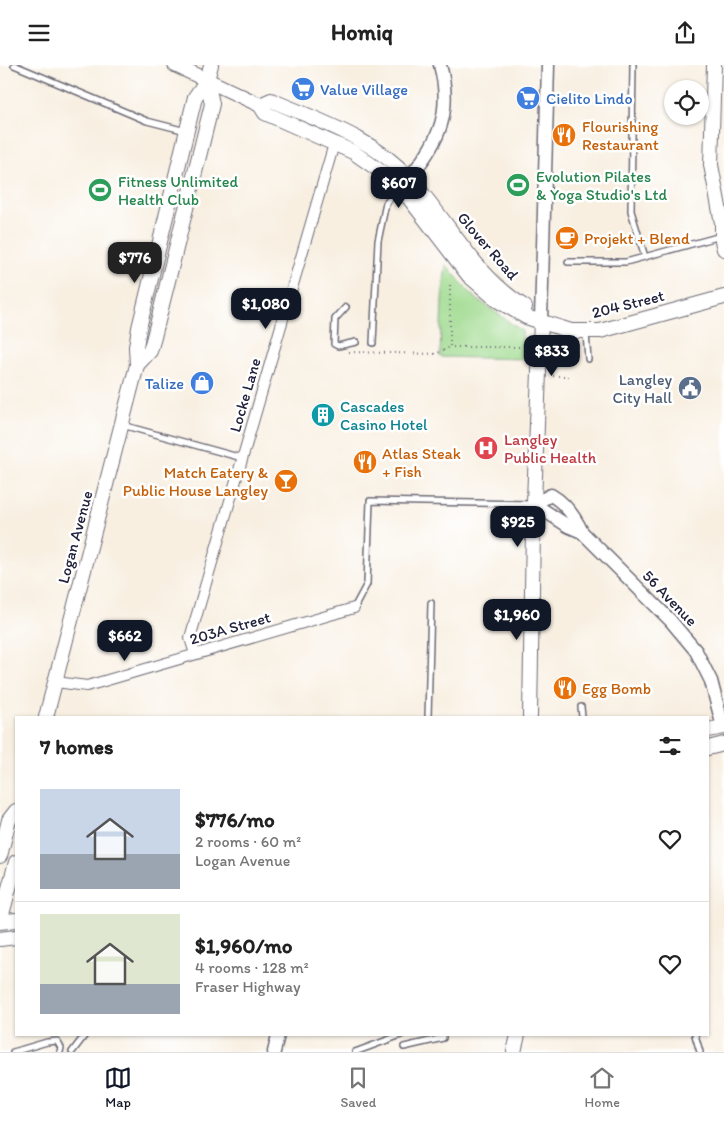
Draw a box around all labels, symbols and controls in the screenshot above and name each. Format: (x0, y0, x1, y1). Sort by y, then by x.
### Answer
icon: menu (25, 19, 53, 47)
text: Homiq (331, 19, 393, 46)
icon: share (671, 19, 699, 47)
supermarket icon: Value Village (290, 76, 316, 102)
place label: Value Village (320, 80, 408, 99)
map controls (664, 80, 709, 125)
button: locate (664, 80, 709, 125)
supermarket icon: Cielito Lindo (515, 85, 541, 111)
place label: Cielito Lindo (546, 89, 633, 108)
place label: Flourishing Restaurant (582, 117, 659, 154)
restaurant icon: Flourishing Restaurant (551, 122, 577, 148)
pin: $607 (369, 167, 429, 209)
place label: Evolution Pilates & Yoga Studio's Ltd (536, 167, 667, 204)
place label: Fitness Unlimited Health Club (118, 172, 238, 209)
sports icon: Evolution Pilates & Yoga Studio's Ltd (505, 172, 531, 198)
text: $607 (382, 173, 416, 192)
sports icon: Fitness Unlimited Health Club (87, 177, 113, 203)
street label: Glover Road (453, 208, 523, 284)
cafe icon: Projekt + Blend (554, 225, 580, 251)
place label: Projekt + Blend (584, 229, 690, 248)
pin: $776 (105, 241, 165, 284)
text: $776 (119, 248, 151, 267)
street label: 204 Street (590, 286, 666, 322)
pin: $1,080 (225, 287, 307, 330)
text: $1,080 (242, 294, 290, 313)
pin: $833 (522, 335, 582, 377)
text: $833 (535, 341, 569, 360)
street label: Locke Lane (225, 356, 265, 434)
shop icon: Talize (189, 370, 215, 396)
place label: Langley City Hall (612, 370, 672, 407)
place label: Talize (145, 374, 184, 393)
public building icon: Langley City Hall (677, 375, 703, 401)
place label: Cascades Casino Hotel (340, 397, 428, 434)
building icon: Cascades Casino Hotel (310, 402, 336, 428)
place label: Langley Public Health (504, 430, 597, 467)
hospital icon: Langley Public Health (473, 435, 499, 461)
place label: Atlas Steak + Fish (382, 444, 461, 481)
restaurant icon: Atlas Steak + Fish (352, 449, 378, 475)
place label: Match Eatery & Public House Langley (123, 463, 269, 500)
bar icon: Match Eatery & Public House Langley (273, 468, 299, 494)
street label: Logan Avenue (53, 488, 97, 586)
pin: $925 (488, 505, 548, 548)
text: $925 (501, 512, 535, 531)
street label: 56 Avenue (639, 566, 702, 630)
pin: $1,960 (476, 599, 558, 641)
text: $1,960 (494, 605, 540, 624)
street label: 203A Street (187, 607, 273, 649)
pin: $662 (95, 619, 155, 662)
text: $662 (108, 626, 142, 645)
restaurant icon: Egg Bomb (552, 675, 578, 701)
place label: Egg Bomb (582, 679, 651, 698)
icon: filters (656, 732, 684, 760)
text: 7 homes (40, 734, 114, 759)
text: $776/mo (195, 807, 275, 832)
icon: home (80, 809, 140, 869)
icon: heart (656, 825, 684, 853)
text: 2 rooms · 60 m² (195, 832, 301, 851)
text: Logan Avenue (195, 851, 290, 870)
text: $1,960/mo (195, 933, 293, 958)
icon: home (80, 934, 140, 994)
icon: heart (656, 950, 684, 978)
text: 4 rooms · 128 m² (195, 958, 309, 977)
text: Fraser Highway (195, 977, 301, 996)
tab: Map (104, 1064, 132, 1111)
tab: Saved (340, 1064, 376, 1111)
tab: Home (585, 1064, 620, 1111)

